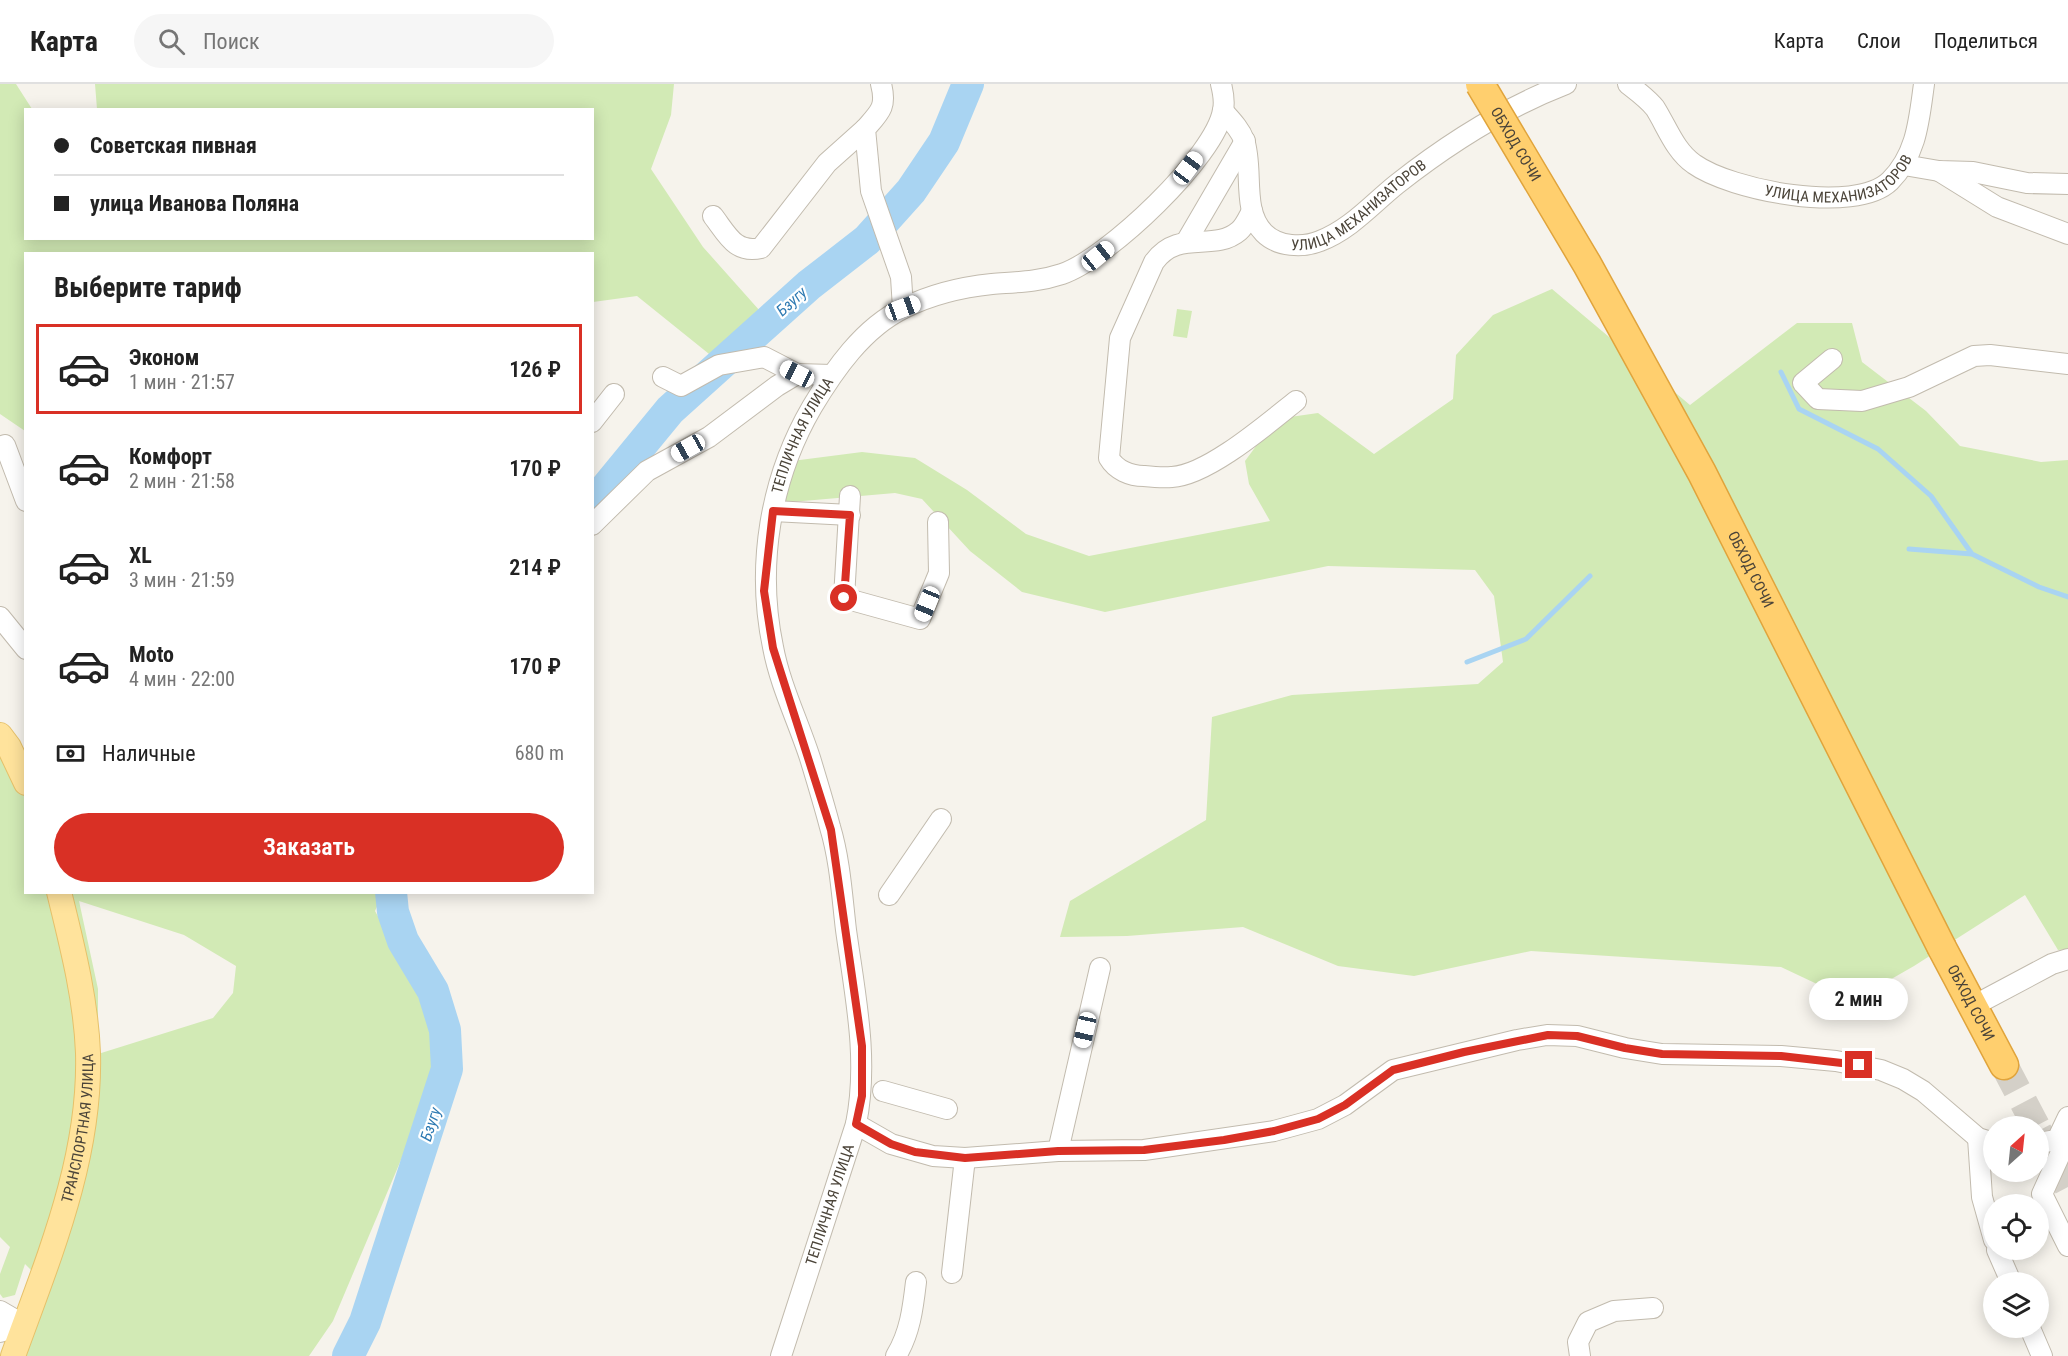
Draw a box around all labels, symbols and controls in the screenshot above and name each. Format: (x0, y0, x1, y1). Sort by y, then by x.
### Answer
search box (134, 14, 554, 68)
text: Карта (30, 25, 98, 58)
icon: search (155, 25, 188, 58)
text: Поиск (203, 29, 260, 54)
text: Карта (1774, 29, 1824, 53)
text: Слои (1857, 29, 1901, 53)
text: Поделиться (1934, 29, 2038, 53)
street label: ОБХОД СОЧИ (1487, 104, 1545, 185)
text: Советская пивная (90, 133, 257, 158)
car (1170, 148, 1206, 188)
street label: УЛИЦА МЕХАНИЗАТОРОВ (1763, 152, 1916, 207)
street label: УЛИЦА МЕХАНИЗАТОРОВ (1290, 156, 1430, 254)
text: улица Иванова Поляна (90, 191, 299, 216)
car (1078, 238, 1118, 274)
text: Выберите тариф (54, 272, 242, 304)
water label: Бзугу (772, 282, 811, 320)
car (883, 293, 923, 323)
icon: car (57, 342, 111, 396)
text: Эконом (129, 345, 199, 370)
text: 126 ₽ (509, 357, 561, 382)
car (777, 358, 817, 390)
text: 1 мин · 21:57 (129, 370, 235, 394)
street label: ТЕПЛИЧНАЯ УЛИЦА (768, 374, 837, 495)
car (668, 431, 708, 465)
icon: car (57, 441, 111, 495)
text: Комфорт (129, 444, 212, 469)
text: 170 ₽ (509, 456, 561, 481)
text: 2 мин · 21:58 (129, 469, 235, 493)
street label: ОБХОД СОЧИ (1724, 528, 1778, 611)
icon: car (57, 540, 111, 594)
text: XL (129, 543, 152, 568)
text: 214 ₽ (509, 555, 561, 580)
text: 3 мин · 21:59 (129, 568, 235, 592)
route start (830, 584, 857, 611)
car (912, 584, 942, 624)
icon: car (57, 639, 111, 693)
text: Moto (129, 642, 174, 667)
text: 170 ₽ (509, 654, 561, 679)
text: 4 мин · 22:00 (129, 667, 235, 691)
icon: cash (54, 737, 87, 770)
text: Наличные (102, 741, 196, 766)
text: 680 m (515, 741, 564, 765)
button: Заказать (54, 813, 564, 882)
street label: ОБХОД СОЧИ (1944, 962, 1998, 1044)
callout: 2 мин (1810, 978, 1908, 1020)
text: 2 мин (1835, 987, 1882, 1011)
car (1072, 1010, 1098, 1050)
route end (1845, 1051, 1872, 1078)
street label: ТРАНСПОРТНАЯ УЛИЦА (58, 1053, 97, 1205)
water label: Бзугу (416, 1104, 445, 1143)
north arrow (1983, 1116, 2049, 1182)
map controls (1983, 1116, 2049, 1338)
street label: ТЕПЛИЧНАЯ УЛИЦА (802, 1141, 858, 1268)
button: locate (1983, 1194, 2049, 1260)
button: layers (1983, 1272, 2049, 1338)

